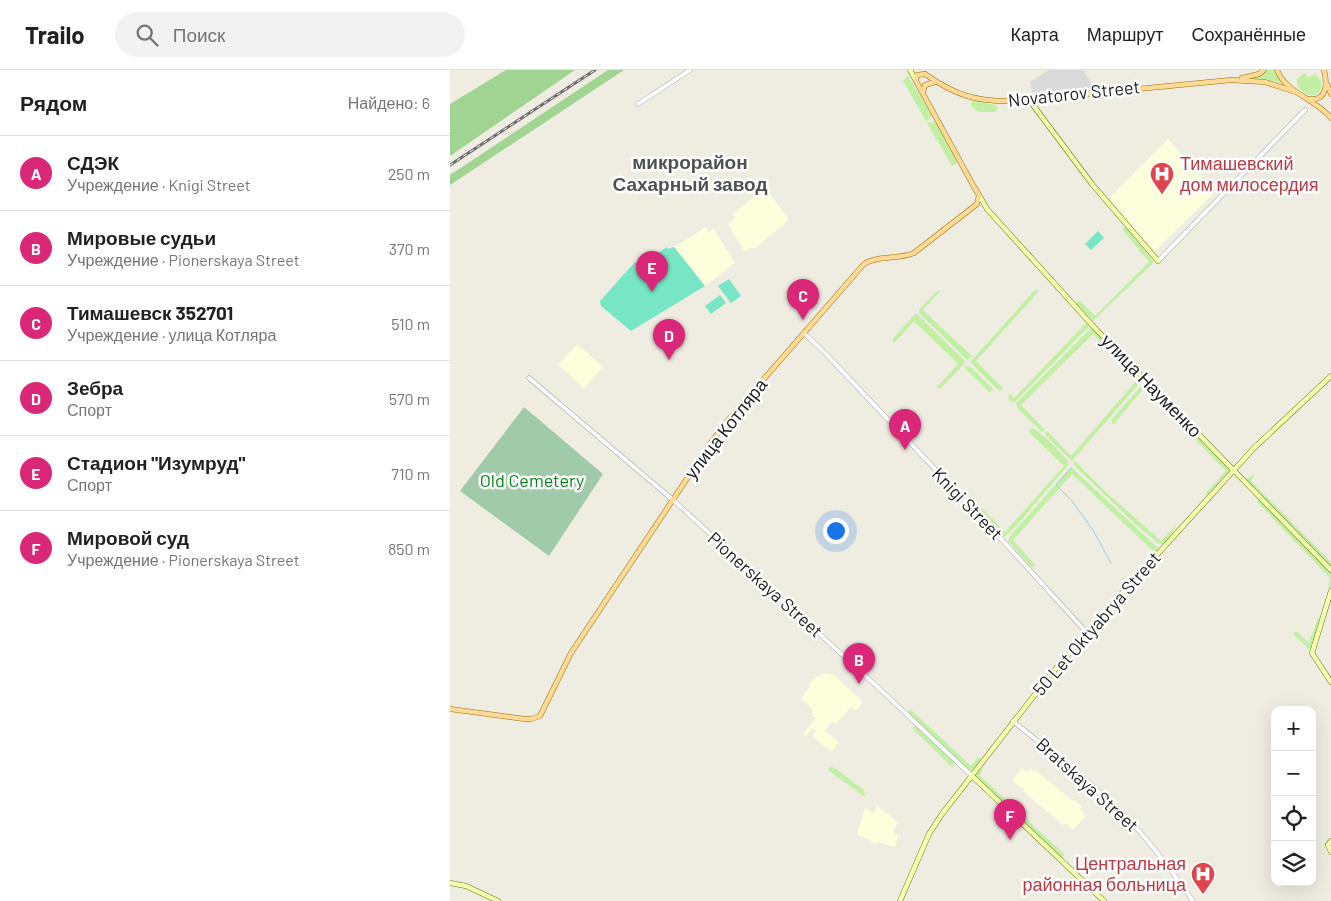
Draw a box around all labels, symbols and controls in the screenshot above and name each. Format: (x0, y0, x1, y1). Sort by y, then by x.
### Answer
search box (115, 12, 465, 57)
text: Trailo (25, 20, 85, 49)
icon: search (133, 21, 161, 49)
text: Поиск (173, 23, 225, 46)
text: Карта (1011, 23, 1059, 45)
text: Маршрут (1087, 23, 1163, 45)
text: Сохранённые (1191, 23, 1306, 45)
street label: Novatorov Street (1007, 75, 1141, 111)
text: Рядом (20, 90, 87, 115)
text: Найдено: 6 (348, 93, 430, 112)
district label: микрорайон Сахарный завод (612, 150, 768, 195)
text: СДЭК (67, 151, 119, 174)
place label: Тимашевский дом милосердия (1180, 152, 1319, 195)
hospital icon: Тимашевский дом милосердия (1149, 161, 1175, 195)
text: A (31, 164, 41, 183)
text: 250 m (388, 164, 430, 183)
text: Учреждение · Knigi Street (67, 175, 251, 194)
text: Мировые судьи (67, 226, 216, 249)
text: B (31, 239, 41, 258)
text: 370 m (389, 239, 430, 258)
text: Учреждение · Pionerskaya Street (67, 250, 299, 269)
pin: E (636, 251, 668, 292)
pin: C (787, 279, 819, 320)
text: Тимашевск 352701 (67, 301, 233, 324)
text: C (31, 314, 41, 333)
text: 510 m (391, 314, 430, 333)
pin: D (653, 319, 685, 360)
text: Учреждение · улица Котляра (67, 325, 276, 344)
street label: улица Науменко (1097, 329, 1207, 442)
street label: улица Котляра (679, 373, 772, 483)
text: Зебра (67, 376, 123, 399)
text: D (31, 389, 41, 408)
text: 570 m (389, 389, 430, 408)
text: Спорт (67, 400, 112, 419)
pin: A (889, 409, 921, 450)
text: Стадион "Изумруд" (67, 451, 245, 474)
street label: Knigi Street (928, 462, 1008, 544)
text: E (31, 464, 41, 483)
text: 710 m (391, 464, 430, 483)
park label: Old Cemetery (480, 469, 584, 491)
text: Спорт (67, 475, 112, 494)
your location (823, 518, 849, 544)
text: Мировой суд (67, 526, 189, 549)
street label: Pionerskaya Street (704, 527, 828, 642)
text: F (32, 539, 40, 558)
text: 850 m (388, 539, 430, 558)
street label: 50 Let Oktyabrya Street (1028, 547, 1165, 700)
text: Учреждение · Pionerskaya Street (67, 550, 299, 569)
pin: B (843, 643, 875, 684)
map controls (1271, 706, 1316, 886)
button: + (1271, 706, 1316, 751)
street label: Bratskaya Street (1032, 733, 1143, 836)
button: − (1271, 751, 1316, 796)
button: locate (1271, 796, 1316, 841)
pin: F (994, 799, 1026, 840)
button: layers (1271, 841, 1316, 886)
place label: Центральная районная больница (1023, 852, 1187, 895)
hospital icon: Центральная районная больница (1190, 861, 1216, 895)

